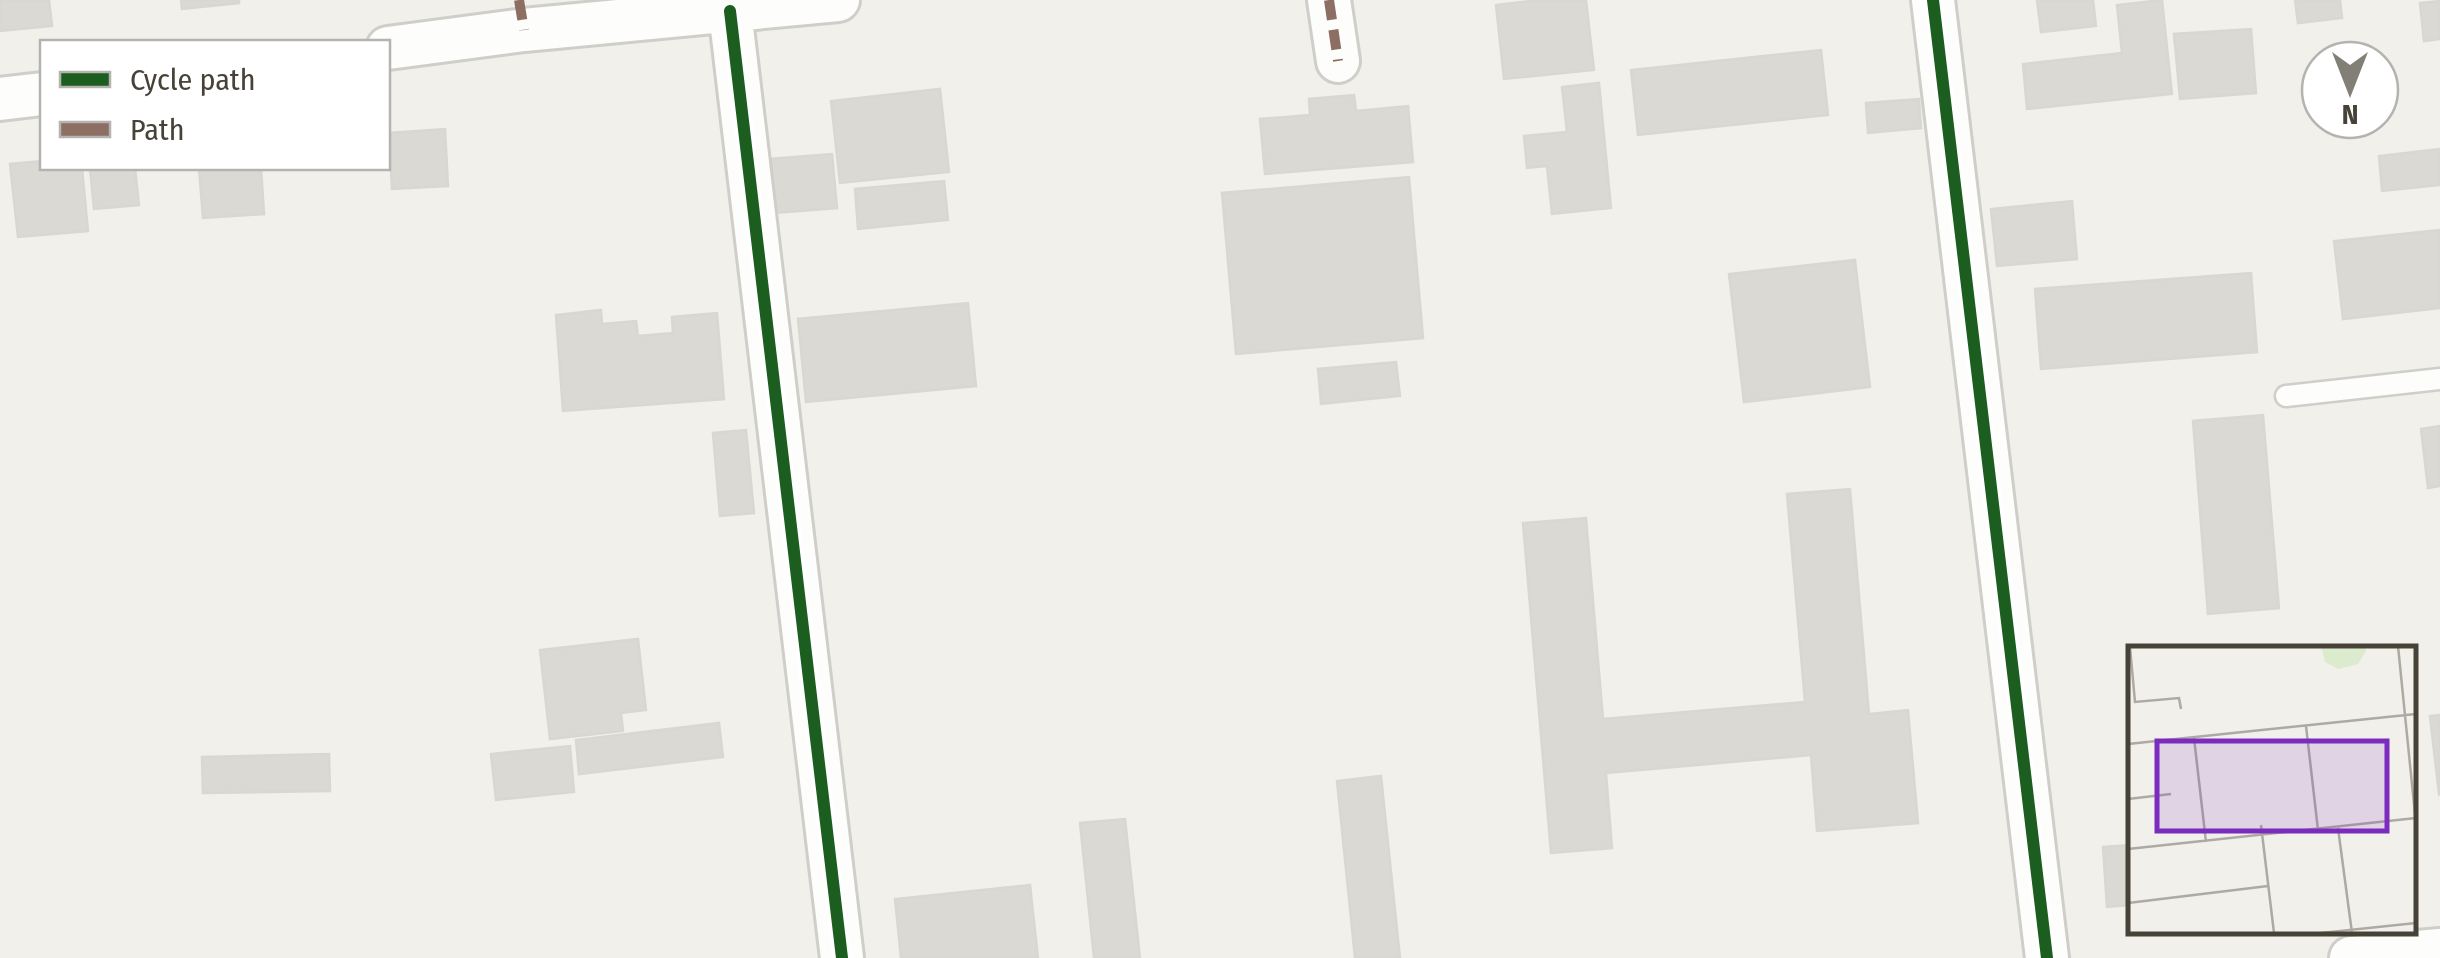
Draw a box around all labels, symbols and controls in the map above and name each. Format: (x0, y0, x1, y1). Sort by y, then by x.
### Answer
legend (40, 40, 390, 170)
north arrow (2300, 40, 2400, 140)
text: Cycle path (130, 62, 256, 98)
text: N (2342, 98, 2358, 131)
text: Path (130, 112, 184, 148)
inset map (2128, 646, 2415, 933)

